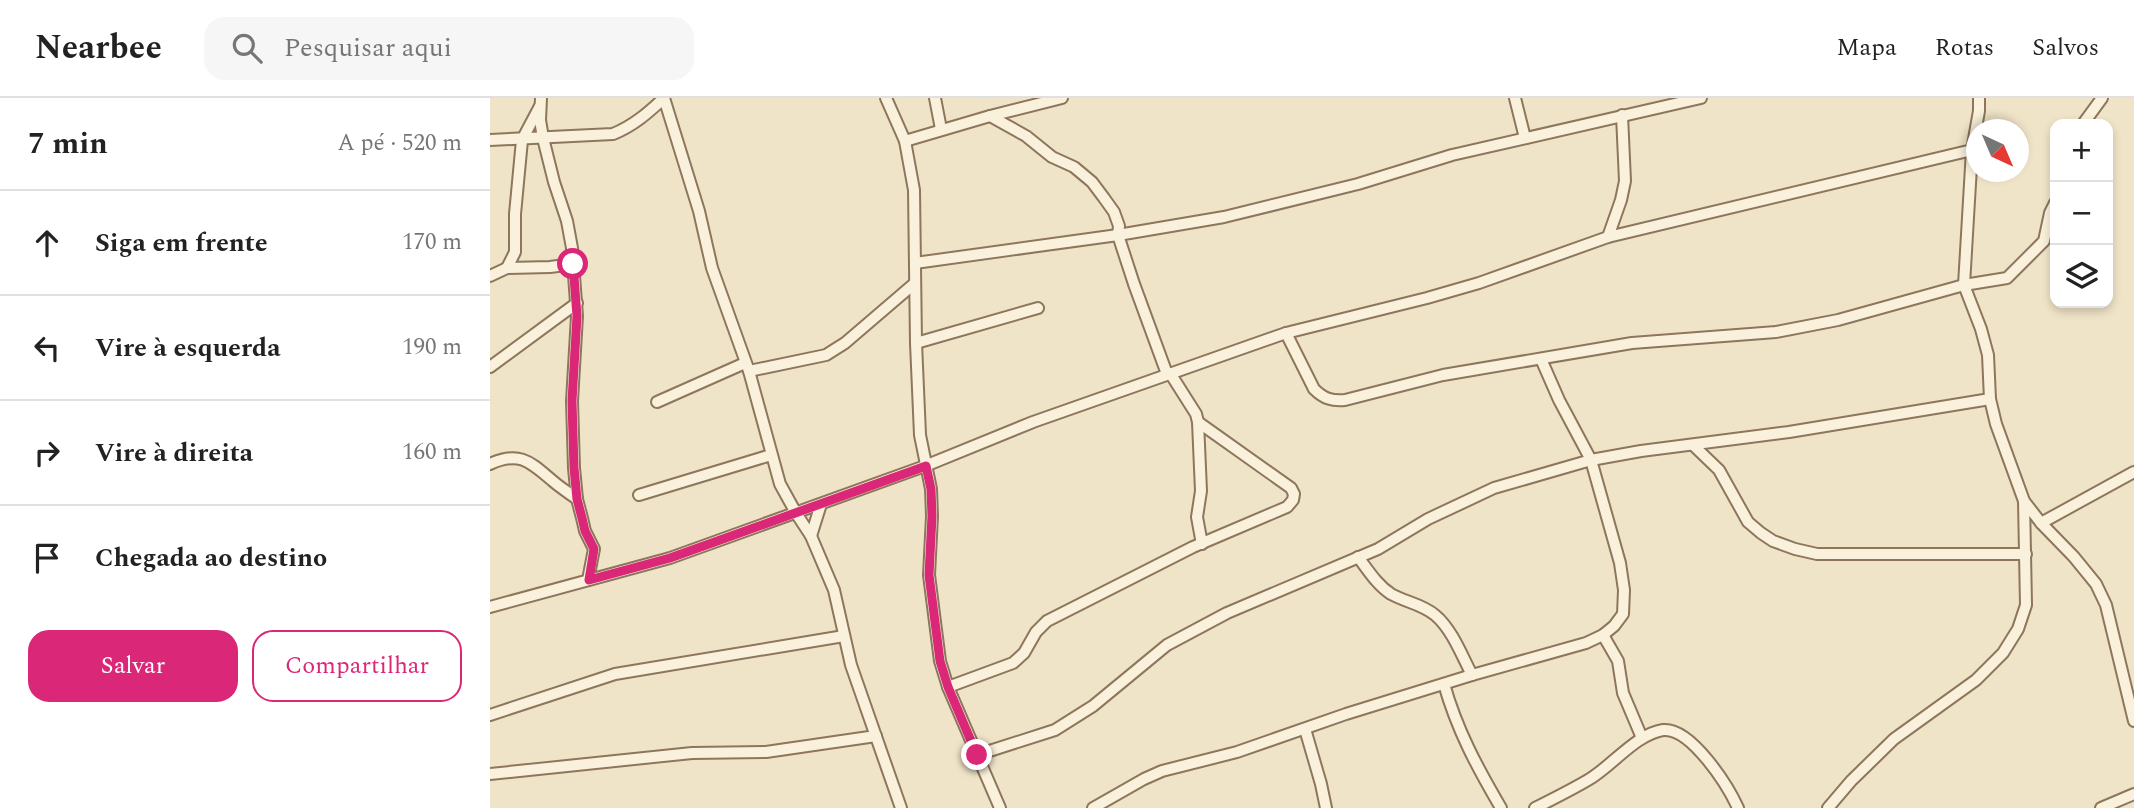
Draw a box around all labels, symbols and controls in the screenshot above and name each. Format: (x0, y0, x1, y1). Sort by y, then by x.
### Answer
search box (204, 17, 694, 80)
text: Nearbee (35, 23, 162, 73)
text: Pesquisar aqui (284, 28, 452, 68)
icon: search (228, 29, 266, 67)
text: Mapa (1837, 30, 1897, 66)
text: Rotas (1935, 30, 1994, 66)
text: Salvos (2032, 30, 2099, 66)
north arrow (1966, 119, 2029, 182)
map controls (2050, 119, 2113, 308)
button: + (2050, 119, 2113, 182)
text: 7 min (28, 121, 108, 167)
text: A pé · 520 m (337, 126, 462, 161)
button: − (2050, 182, 2113, 245)
text: Siga em frente (95, 223, 268, 263)
icon: ahead (28, 224, 66, 262)
text: 170 m (402, 225, 462, 260)
button: layers (2050, 245, 2113, 308)
route start (557, 248, 588, 279)
text: Vire à esquerda (95, 328, 281, 368)
icon: left (28, 329, 66, 367)
text: 190 m (402, 330, 462, 365)
text: Vire à direita (95, 433, 253, 473)
icon: right (28, 434, 66, 472)
text: 160 m (402, 435, 462, 470)
text: Chegada ao destino (95, 538, 327, 578)
icon: arrive (28, 539, 66, 577)
button: Salvar (28, 630, 238, 702)
button: Compartilhar (252, 630, 462, 702)
route end (961, 739, 992, 770)

